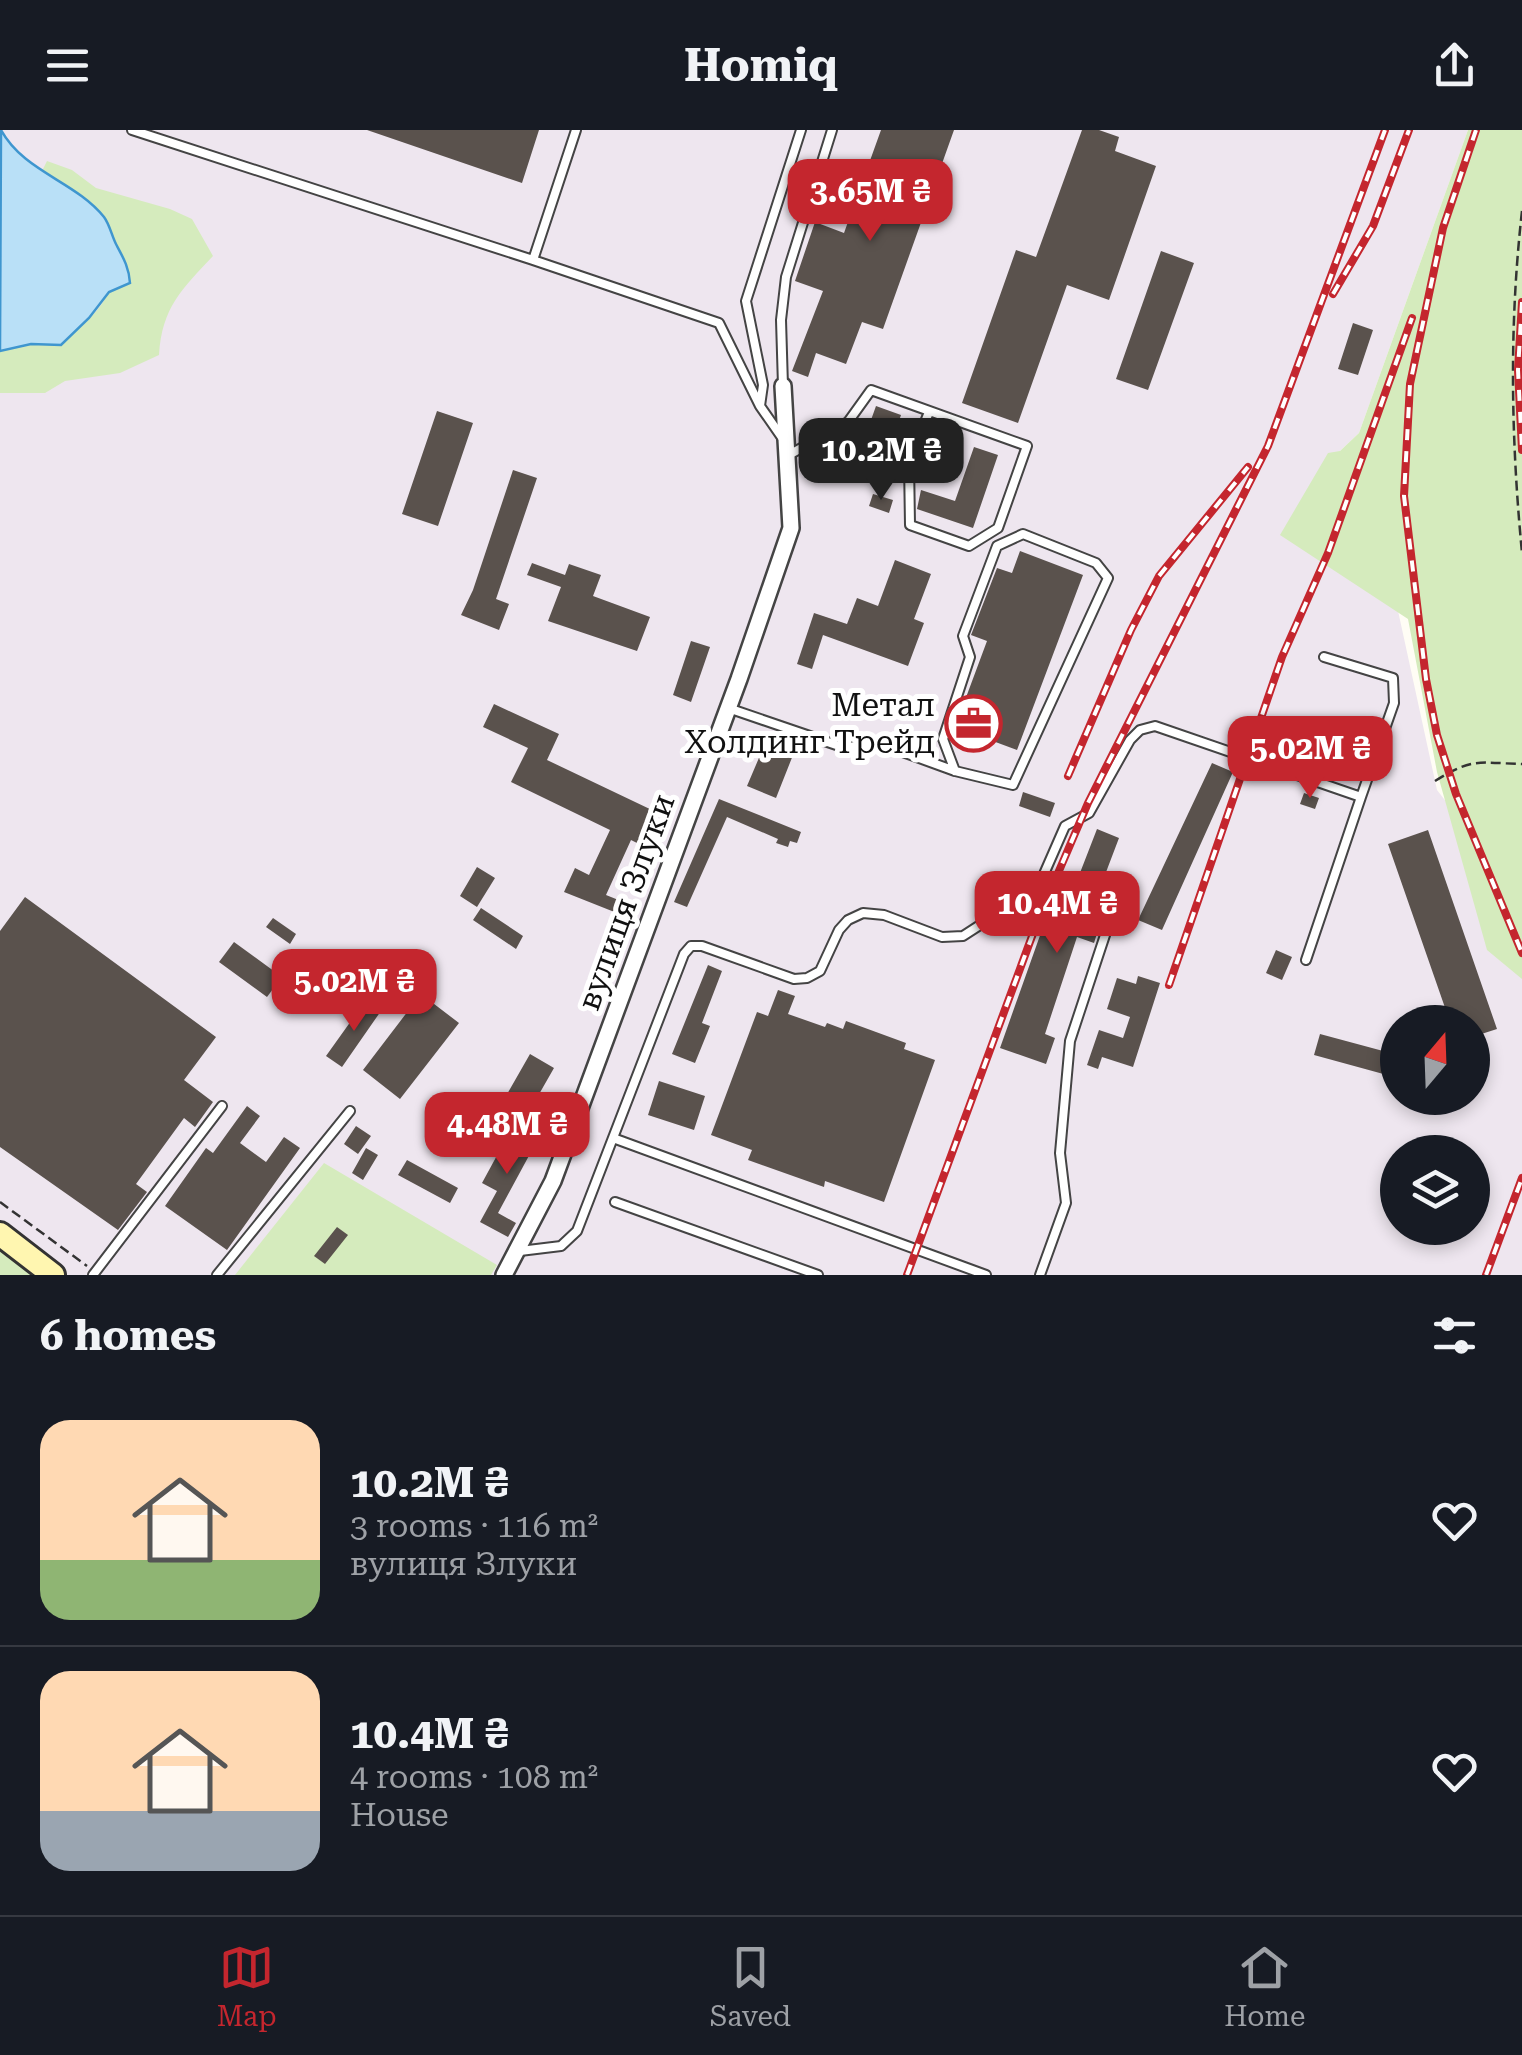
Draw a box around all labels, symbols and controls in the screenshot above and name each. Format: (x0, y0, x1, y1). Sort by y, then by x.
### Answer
icon: menu (40, 38, 95, 93)
icon: share (1427, 38, 1482, 93)
text: Homiq (684, 39, 838, 92)
pin: 3.65M ₴ (778, 159, 962, 244)
text: 3.65M ₴ (810, 172, 930, 210)
pin: 10.2M ₴ (789, 418, 973, 503)
text: 10.2M ₴ (821, 431, 941, 469)
place label: Метал Холдинг Трейд (684, 686, 935, 761)
office icon: Метал Холдинг Трейд (944, 693, 1004, 753)
pin: 5.02M ₴ (1218, 716, 1402, 801)
text: 5.02M ₴ (1250, 729, 1370, 767)
street label: вулиця Злуки (569, 789, 683, 1015)
pin: 10.4M ₴ (965, 871, 1149, 956)
text: 10.4M ₴ (997, 884, 1117, 922)
pin: 5.02M ₴ (262, 949, 446, 1034)
text: 5.02M ₴ (294, 962, 414, 1000)
north arrow (1380, 1005, 1490, 1115)
map controls (1380, 1005, 1490, 1245)
pin: 4.48M ₴ (415, 1092, 599, 1177)
text: 4.48M ₴ (447, 1105, 567, 1143)
button: layers (1380, 1135, 1490, 1245)
icon: filters (1427, 1308, 1482, 1363)
text: 6 homes (40, 1311, 216, 1360)
text: 10.2M ₴ (350, 1458, 508, 1507)
icon: home (120, 1460, 240, 1580)
icon: heart (1427, 1493, 1482, 1548)
text: 3 rooms · 116 m² (350, 1507, 598, 1545)
text: вулиця Злуки (350, 1545, 577, 1583)
text: 10.4M ₴ (350, 1709, 508, 1758)
icon: home (120, 1711, 240, 1831)
icon: heart (1427, 1744, 1482, 1799)
text: 4 rooms · 108 m² (350, 1758, 598, 1796)
text: House (350, 1796, 449, 1834)
tab: Map (217, 1940, 277, 2033)
tab: Saved (710, 1940, 791, 2033)
tab: Home (1224, 1940, 1305, 2033)

